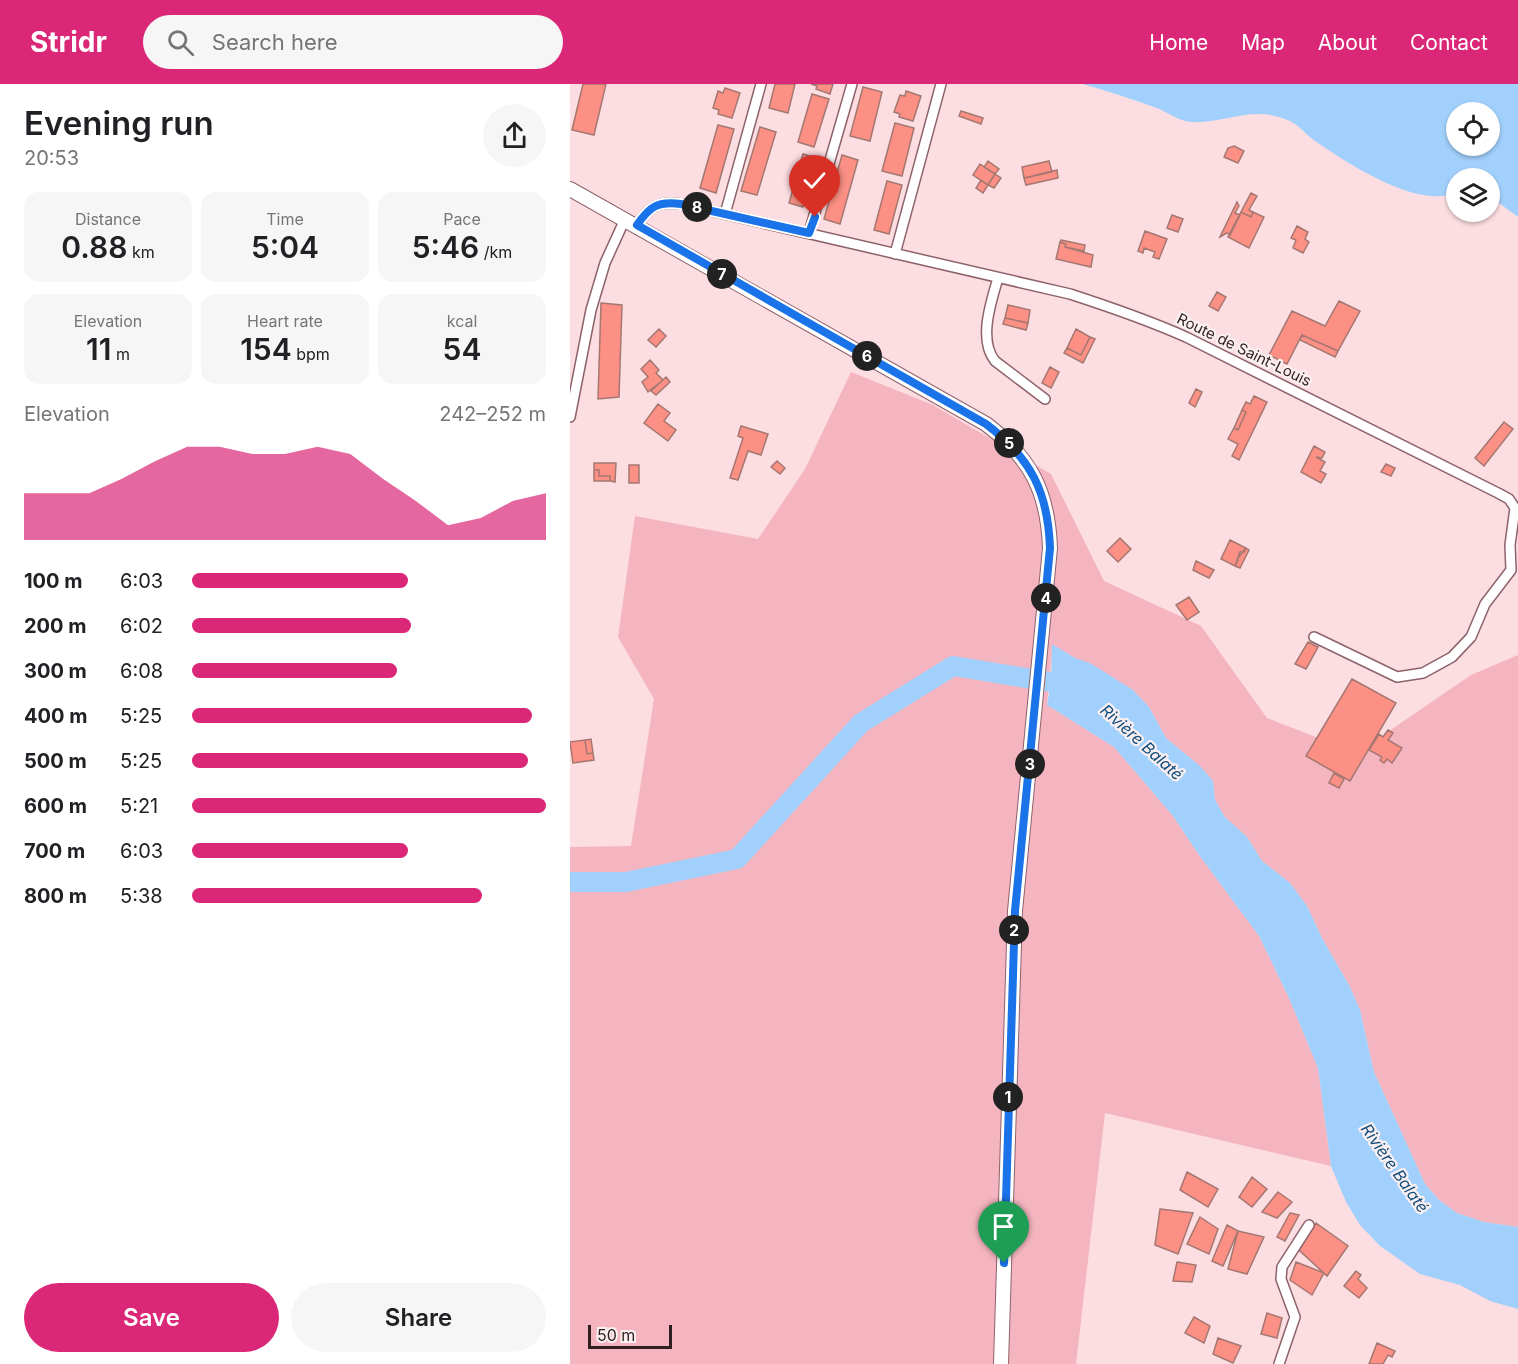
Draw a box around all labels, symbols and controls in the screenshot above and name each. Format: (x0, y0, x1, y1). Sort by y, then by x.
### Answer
search box (143, 15, 563, 69)
text: Stridr (30, 25, 107, 59)
icon: search (164, 26, 197, 59)
text: Search here (212, 29, 338, 55)
text: Home (1149, 30, 1208, 55)
text: Map (1241, 30, 1285, 55)
text: About (1318, 30, 1377, 55)
text: Contact (1410, 30, 1488, 55)
map controls (1446, 102, 1500, 222)
button: locate (1446, 102, 1500, 156)
text: Evening run (24, 103, 214, 143)
button: share (483, 104, 546, 167)
text: 20:53 (24, 146, 79, 170)
pin (789, 155, 840, 217)
icon: check (798, 164, 831, 197)
button: layers (1446, 168, 1500, 222)
pin: 8 (682, 192, 712, 222)
text: 8 (692, 197, 702, 217)
text: Distance (75, 209, 141, 229)
text: Time (266, 209, 304, 229)
text: Pace (443, 209, 481, 229)
text: 0.88 (61, 229, 127, 265)
text: 5:04 (251, 229, 319, 265)
text: 5:46 (412, 229, 479, 265)
text: km (127, 242, 155, 262)
text: /km (479, 242, 512, 262)
pin: 7 (707, 259, 737, 289)
text: 7 (717, 264, 727, 284)
street label: Route de Saint-Louis (1174, 309, 1315, 390)
text: Elevation (74, 311, 142, 331)
text: Heart rate (247, 311, 323, 331)
text: kcal (447, 311, 477, 331)
text: 11 (86, 331, 111, 367)
text: 154 (240, 331, 292, 367)
text: 54 (443, 331, 481, 367)
pin: 6 (852, 341, 882, 371)
text: m (111, 344, 130, 364)
text: bpm (292, 344, 330, 364)
text: 6 (862, 346, 872, 366)
text: Elevation (24, 402, 110, 426)
text: 242–252 m (439, 402, 546, 426)
pin: 5 (994, 428, 1024, 458)
text: 5 (1004, 433, 1014, 453)
text: 100 m (24, 569, 83, 593)
text: 6:03 (120, 569, 163, 593)
pin: 4 (1031, 583, 1061, 613)
text: 4 (1041, 588, 1051, 608)
text: 200 m (24, 614, 87, 638)
text: 6:02 (120, 614, 163, 638)
text: 300 m (24, 659, 87, 683)
text: 6:08 (120, 659, 163, 683)
water label: Rivière Balaté (1097, 700, 1187, 784)
text: 400 m (24, 704, 88, 728)
text: 5:25 (120, 704, 162, 728)
text: 500 m (24, 749, 87, 773)
text: 5:25 (120, 749, 162, 773)
pin: 3 (1015, 749, 1045, 779)
text: 3 (1025, 754, 1035, 774)
text: 600 m (24, 794, 87, 818)
text: 5:21 (120, 794, 158, 818)
text: 700 m (24, 839, 85, 863)
text: 6:03 (120, 839, 163, 863)
text: 800 m (24, 884, 87, 908)
text: 5:38 (120, 884, 163, 908)
pin: 2 (999, 915, 1029, 945)
text: 2 (1009, 920, 1019, 940)
pin: 1 (993, 1082, 1023, 1112)
text: 1 (1005, 1087, 1011, 1107)
water label: Rivière Balaté (1357, 1120, 1433, 1216)
pin (978, 1201, 1029, 1263)
icon: arrive (987, 1210, 1020, 1243)
button: Save (24, 1283, 279, 1352)
button: Share (291, 1283, 546, 1352)
scale bar (588, 1322, 672, 1350)
text: 50 m (597, 1325, 635, 1345)

